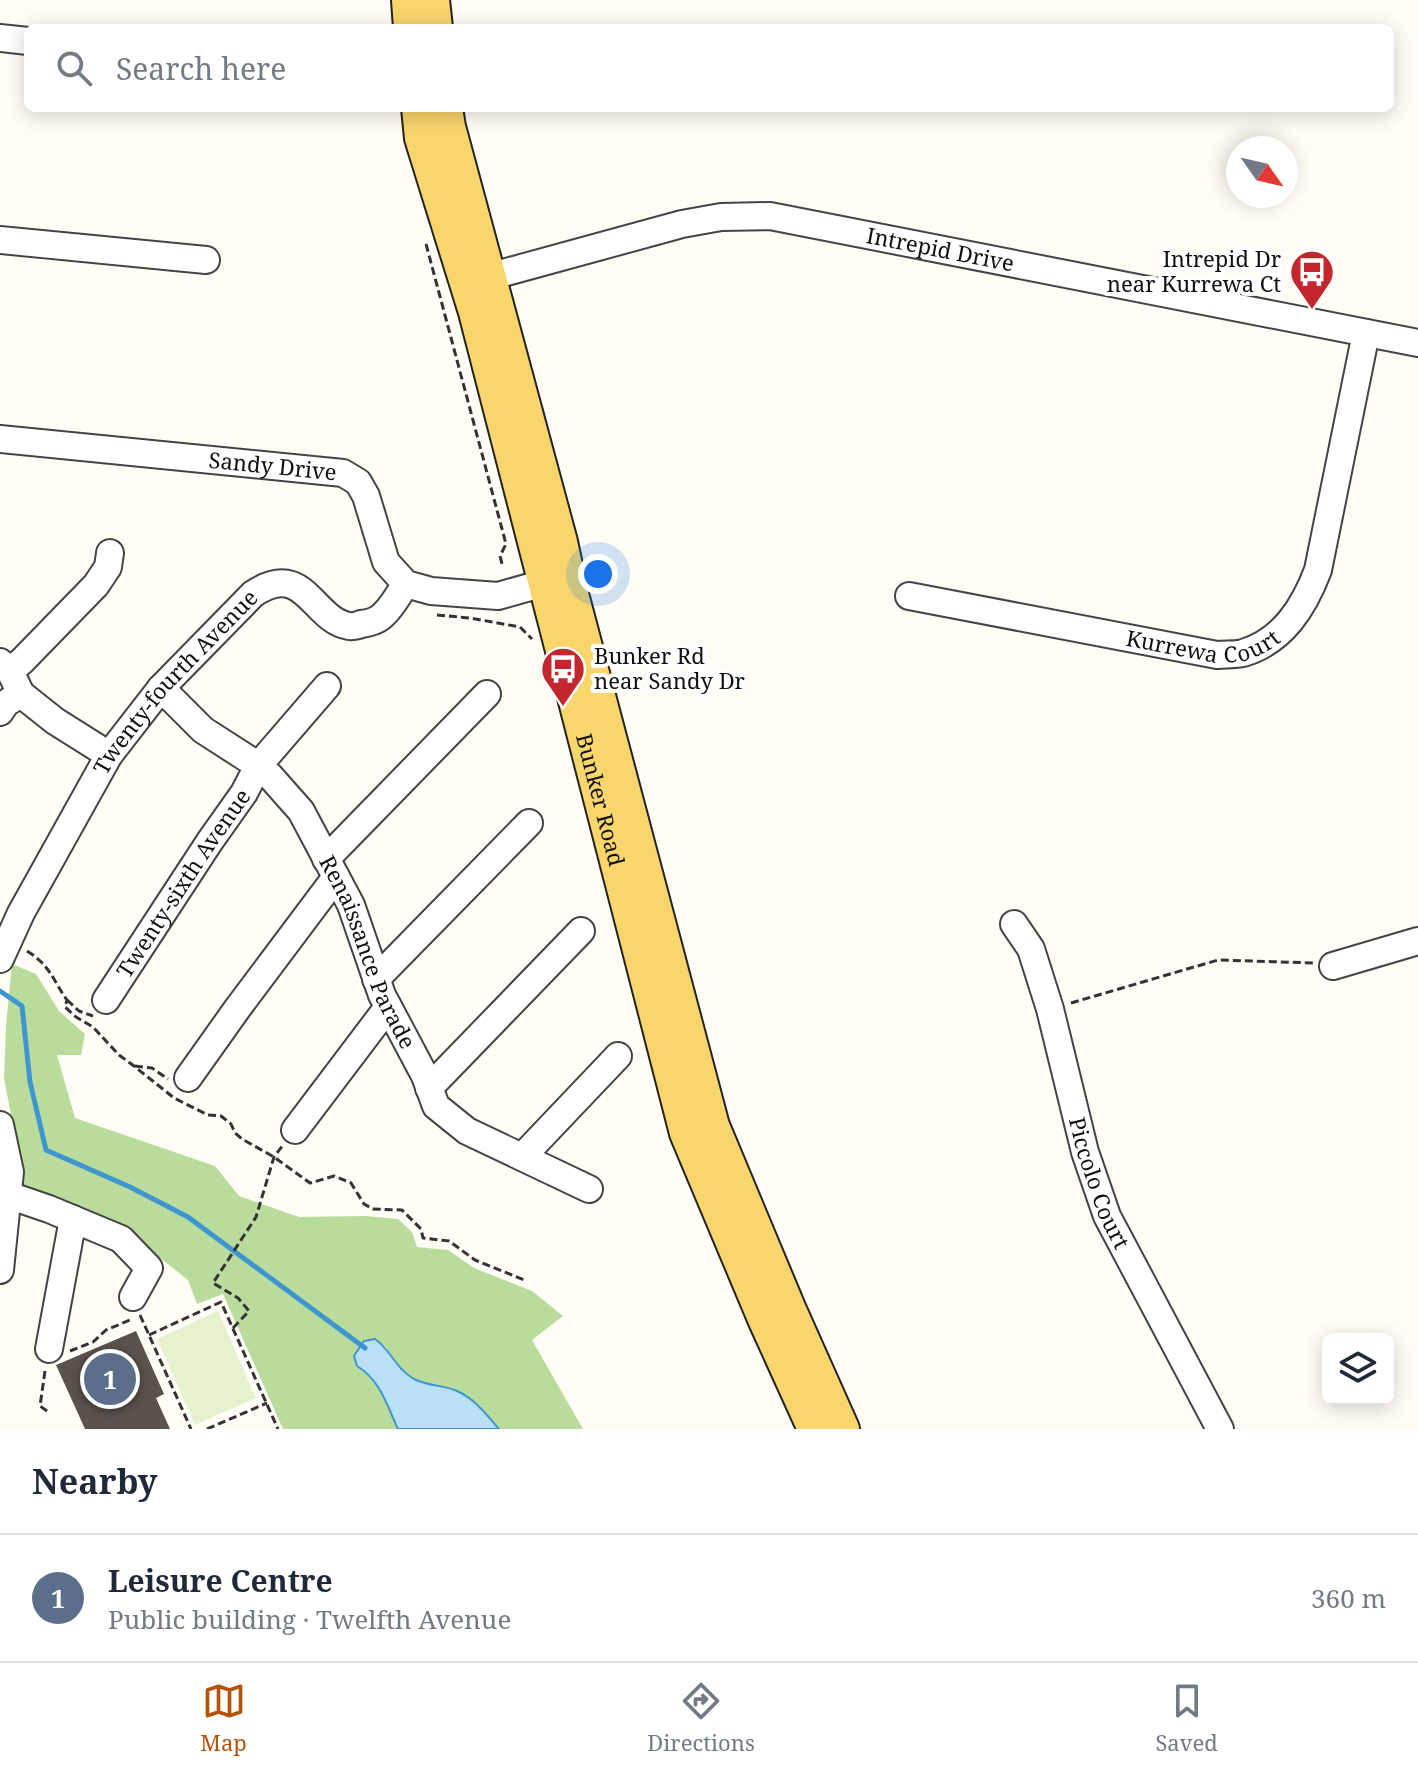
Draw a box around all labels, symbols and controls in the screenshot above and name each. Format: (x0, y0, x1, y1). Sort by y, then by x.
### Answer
search box (24, 24, 1394, 112)
icon: search (52, 46, 96, 90)
text: Search here (116, 48, 286, 89)
north arrow (1226, 136, 1298, 208)
street label: Intrepid Drive (864, 219, 1017, 278)
place label: Intrepid Dr near Kurrewa Ct (1107, 243, 1282, 298)
bus stop icon: Intrepid Dr near Kurrewa Ct (1288, 248, 1336, 311)
street label: Sandy Drive (207, 444, 338, 486)
your location (578, 554, 618, 594)
street label: Twenty-fourth Avenue (85, 582, 263, 779)
street label: Kurrewa Court (1124, 622, 1286, 669)
place label: Bunker Rd near Sandy Dr (594, 640, 746, 695)
bus stop icon: Bunker Rd near Sandy Dr (539, 645, 587, 708)
street label: Bunker Road (570, 730, 633, 870)
street label: Twenty-sixth Avenue (109, 782, 256, 983)
street label: Renaissance Parade (313, 850, 424, 1054)
street label: Piccolo Court (1063, 1114, 1138, 1254)
map controls (1322, 1333, 1394, 1405)
button: layers (1322, 1333, 1394, 1405)
pin: 1 (84, 1349, 136, 1409)
text: Nearby (32, 1458, 158, 1504)
text: Leisure Centre (108, 1560, 333, 1601)
text: 1 (51, 1580, 65, 1616)
text: 360 m (1311, 1580, 1386, 1616)
text: Public building · Twelfth Avenue (108, 1601, 511, 1637)
tab: Map (200, 1679, 247, 1757)
tab: Directions (647, 1679, 755, 1757)
tab: Saved (1155, 1679, 1218, 1757)

